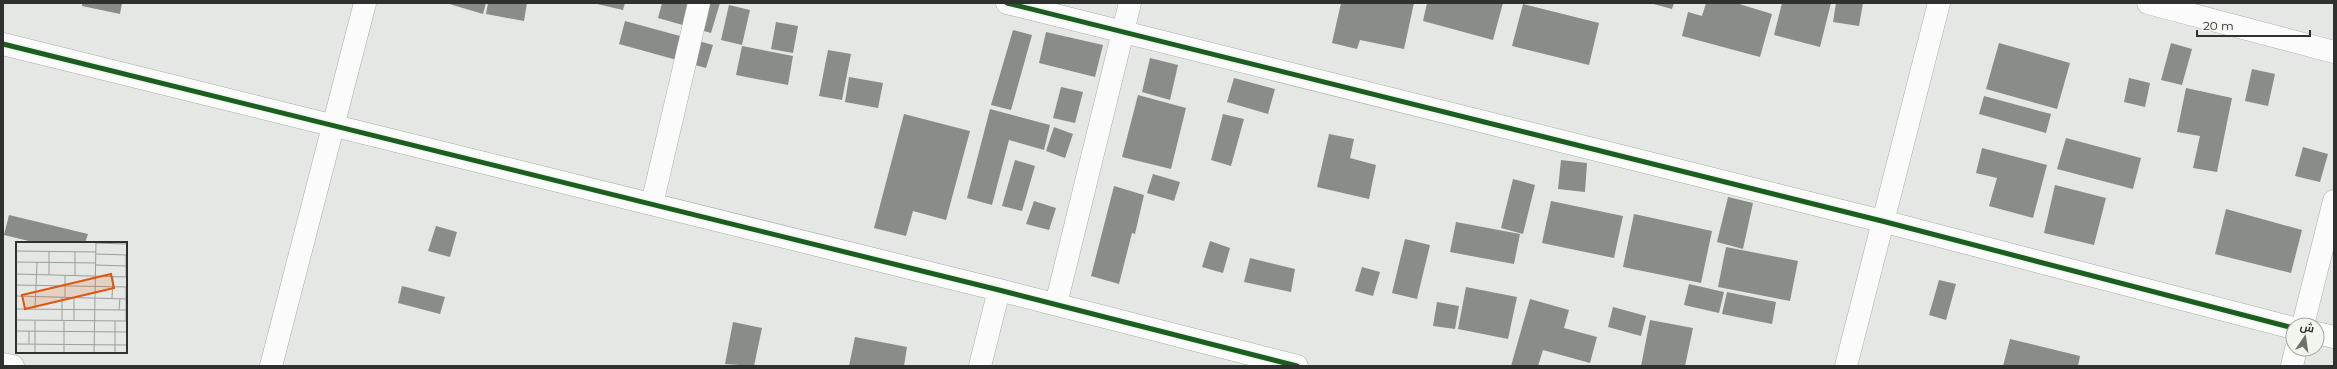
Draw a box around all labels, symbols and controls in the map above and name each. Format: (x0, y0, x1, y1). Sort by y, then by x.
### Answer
scale bar (2197, 12, 2310, 38)
text: 20 m (2203, 18, 2234, 33)
inset map (16, 242, 127, 353)
north arrow (2285, 317, 2325, 357)
text: ش (2299, 319, 2316, 336)

